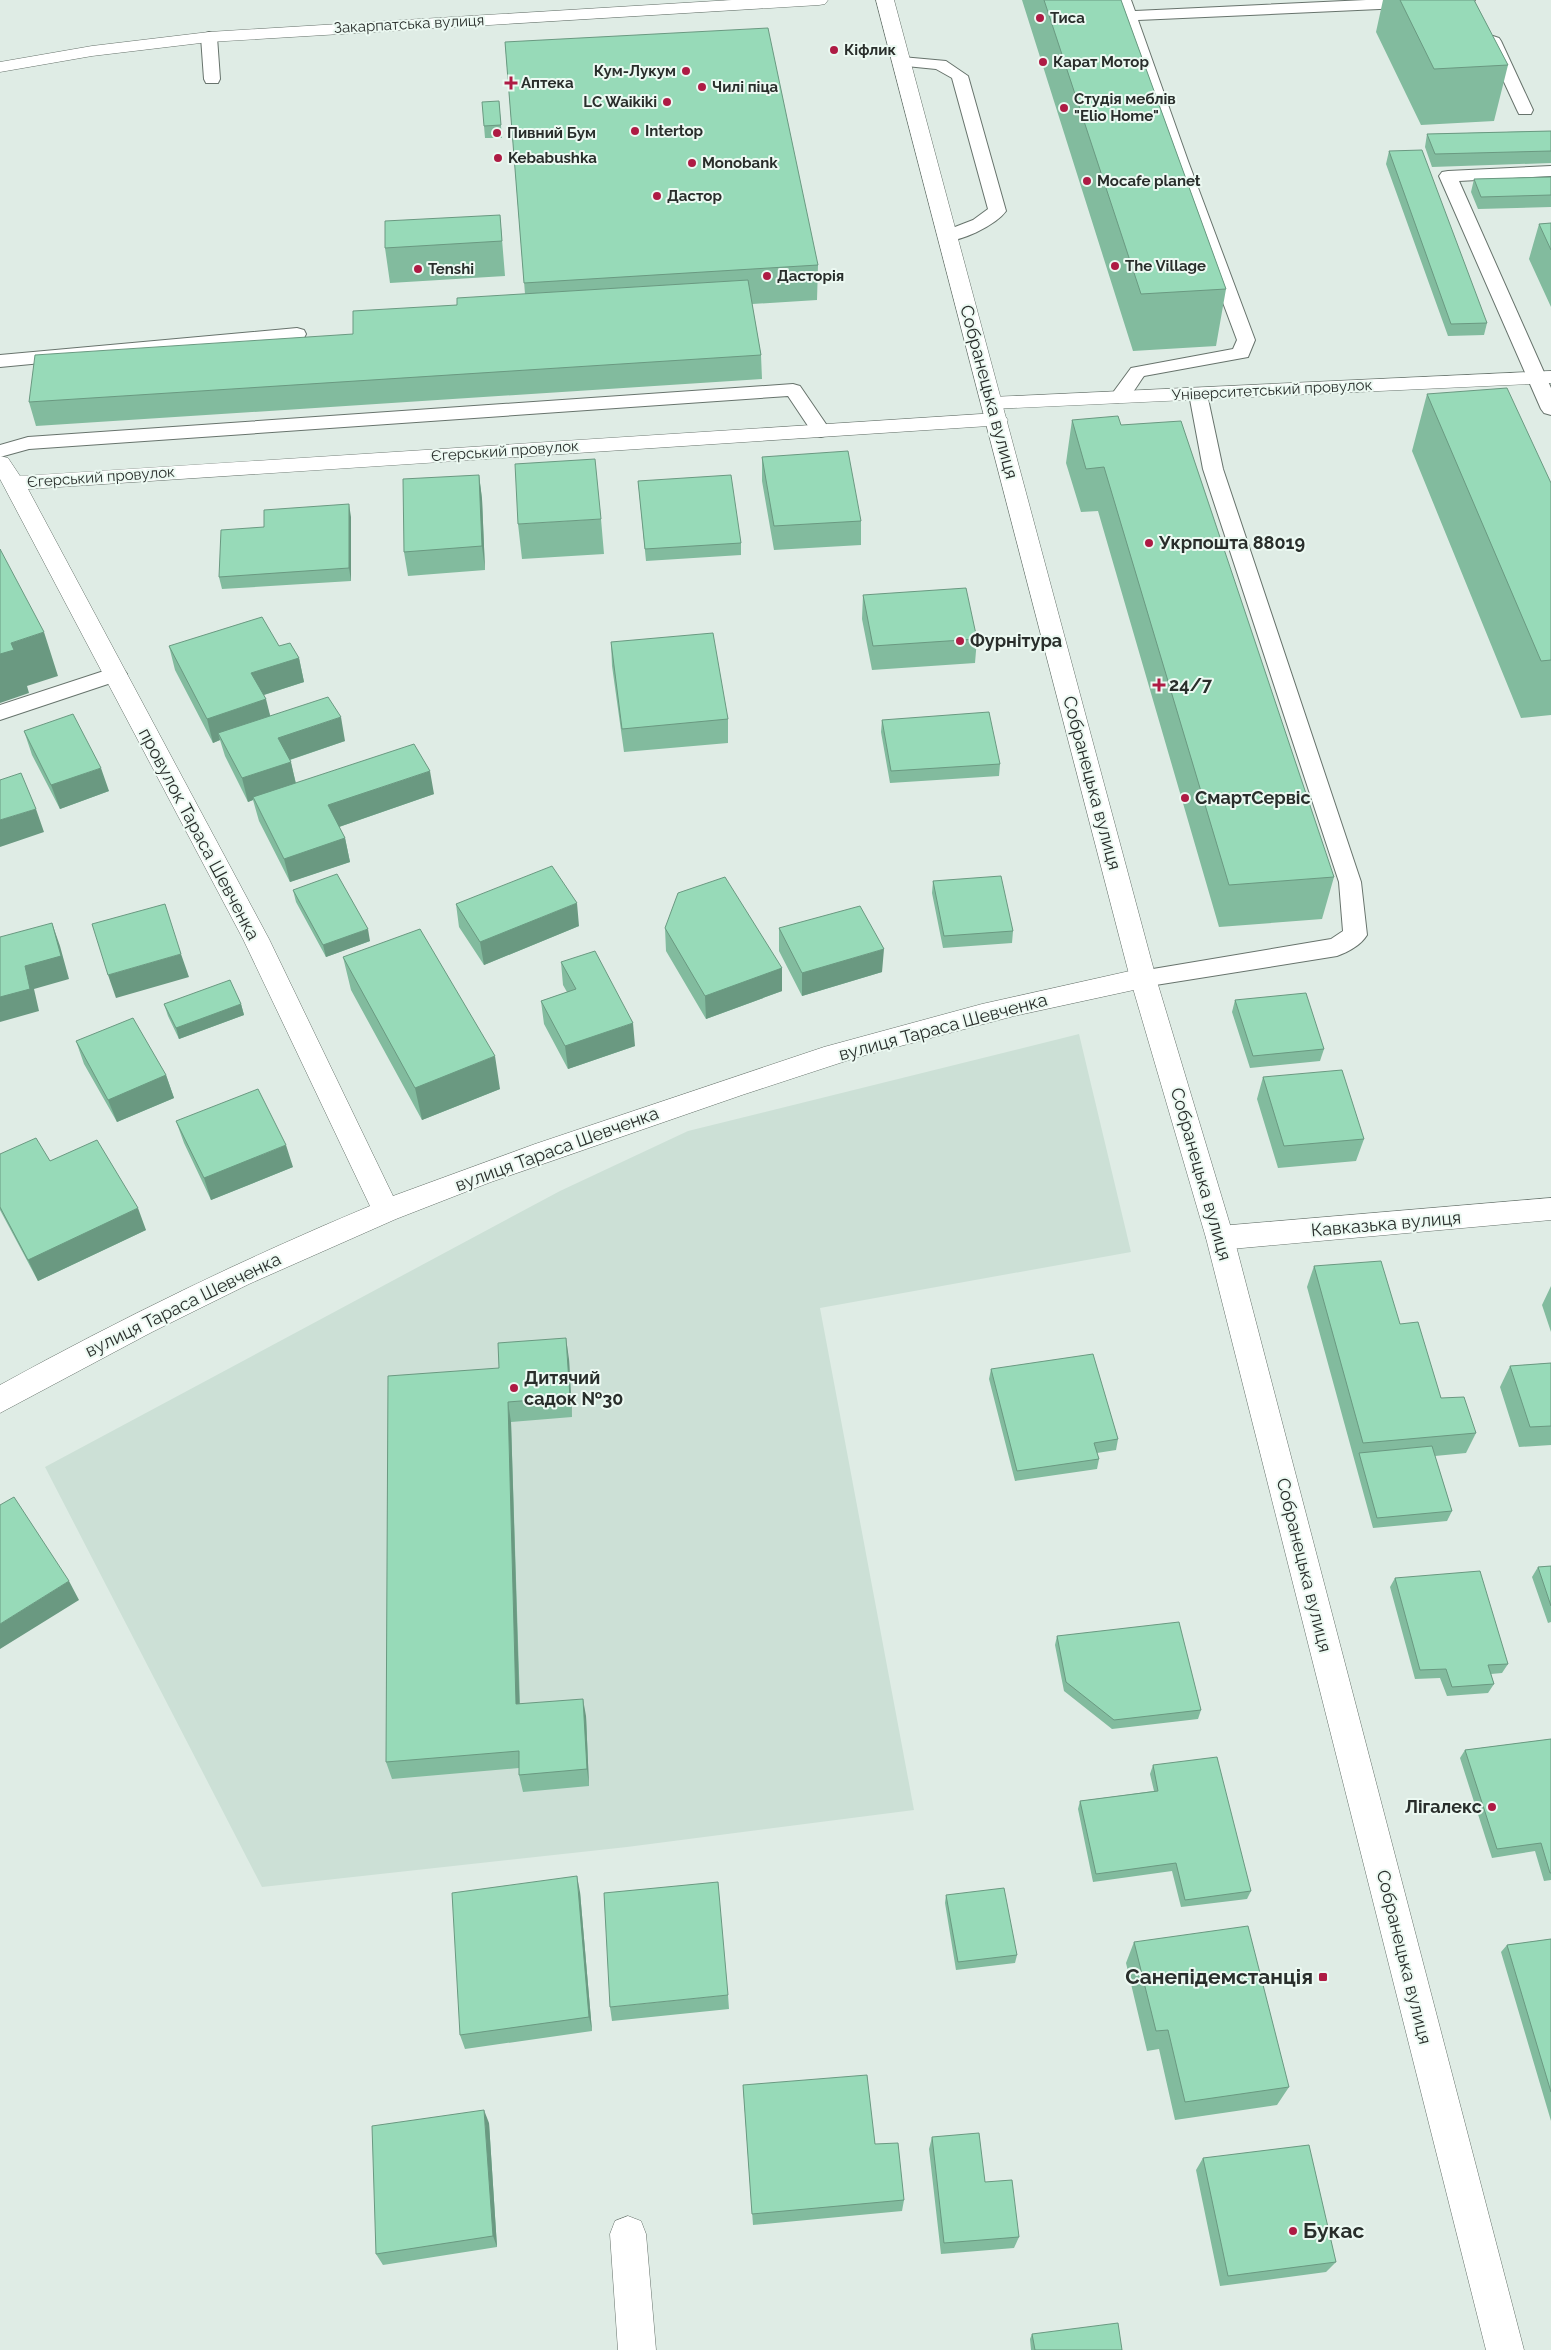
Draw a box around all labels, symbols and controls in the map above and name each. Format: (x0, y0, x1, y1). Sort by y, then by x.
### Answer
place label: Тиса (1050, 9, 1085, 27)
street label: Закарпатська вулиця (333, 11, 485, 37)
marker: Тиса (1034, 12, 1046, 24)
place label: Кіфлик (844, 41, 896, 59)
marker: Кіфлик (828, 44, 840, 56)
place label: Карат Мотор (1053, 53, 1149, 71)
marker: Карат Мотор (1037, 56, 1049, 68)
place label: Кум-Лукум (594, 62, 676, 80)
marker: Кум-Лукум (680, 65, 692, 77)
place label: Аптека (521, 74, 574, 92)
marker: Аптека (505, 77, 517, 89)
place label: Чилі піца (712, 78, 779, 96)
marker: Чилі піца (696, 81, 708, 93)
place label: Студія меблів "Elio Home" (1074, 90, 1176, 125)
place label: LC Waikiki (583, 93, 657, 111)
marker: LC Waikiki (661, 96, 673, 108)
marker: Студія меблів "Elio Home" (1058, 102, 1070, 114)
place label: Intertop (645, 122, 704, 140)
place label: Пивний Бум (507, 124, 596, 142)
marker: Intertop (629, 125, 641, 137)
marker: Пивний Бум (491, 127, 503, 139)
place label: Kebabushka (508, 149, 597, 167)
marker: Kebabushka (492, 152, 504, 164)
place label: Monobank (702, 154, 778, 172)
marker: Monobank (686, 157, 698, 169)
place label: Mocafe planet (1097, 172, 1201, 190)
marker: Mocafe planet (1081, 175, 1093, 187)
place label: Дастор (667, 187, 722, 205)
marker: Дастор (651, 190, 663, 202)
place label: The Village (1125, 257, 1206, 275)
place label: Tenshi (428, 260, 474, 278)
marker: The Village (1109, 260, 1121, 272)
marker: Tenshi (412, 263, 424, 275)
place label: Дасторія (777, 267, 844, 285)
marker: Дасторія (761, 270, 773, 282)
street label: Собранецька вулиця (956, 303, 1023, 481)
street label: Університетський провулок (1171, 376, 1373, 404)
street label: Єгерський провулок (431, 437, 580, 465)
street label: Єгерський провулок (27, 463, 176, 491)
place label: Укрпошта 88019 (1158, 532, 1305, 553)
marker: Укрпошта 88019 (1143, 537, 1155, 549)
place label: Фурнітура (970, 630, 1062, 651)
marker: Фурнітура (954, 635, 966, 647)
place label: 24/7 (1169, 674, 1213, 695)
marker: 24/7 (1153, 679, 1165, 691)
street label: Собранецька вулиця (1059, 694, 1126, 872)
street label: провулок Тараса Шевченка (135, 724, 264, 943)
place label: СмартСервіс (1195, 787, 1311, 808)
marker: СмартСервіс (1179, 792, 1191, 804)
street label: вулиця Тараса Шевченка (836, 989, 1049, 1064)
street label: Собранецька вулиця (1167, 1085, 1236, 1263)
street label: вулиця Тараса Шевченка (452, 1102, 661, 1195)
street label: Кавказька вулиця (1310, 1206, 1462, 1241)
street label: вулиця Тараса Шевченка (82, 1248, 284, 1361)
place label: Дитячий садок №30 (524, 1367, 623, 1409)
marker: Дитячий садок №30 (508, 1382, 520, 1394)
street label: Собранецька вулиця (1273, 1476, 1336, 1654)
place label: Лігалекс (1405, 1796, 1482, 1817)
marker: Лігалекс (1486, 1801, 1498, 1813)
street label: Собранецька вулиця (1373, 1868, 1436, 2046)
place label: Санепідемстанція (1125, 1964, 1313, 1989)
marker: Санепідемстанція (1317, 1971, 1329, 1983)
place label: Букас (1303, 2218, 1364, 2243)
marker: Букас (1287, 2225, 1299, 2237)

